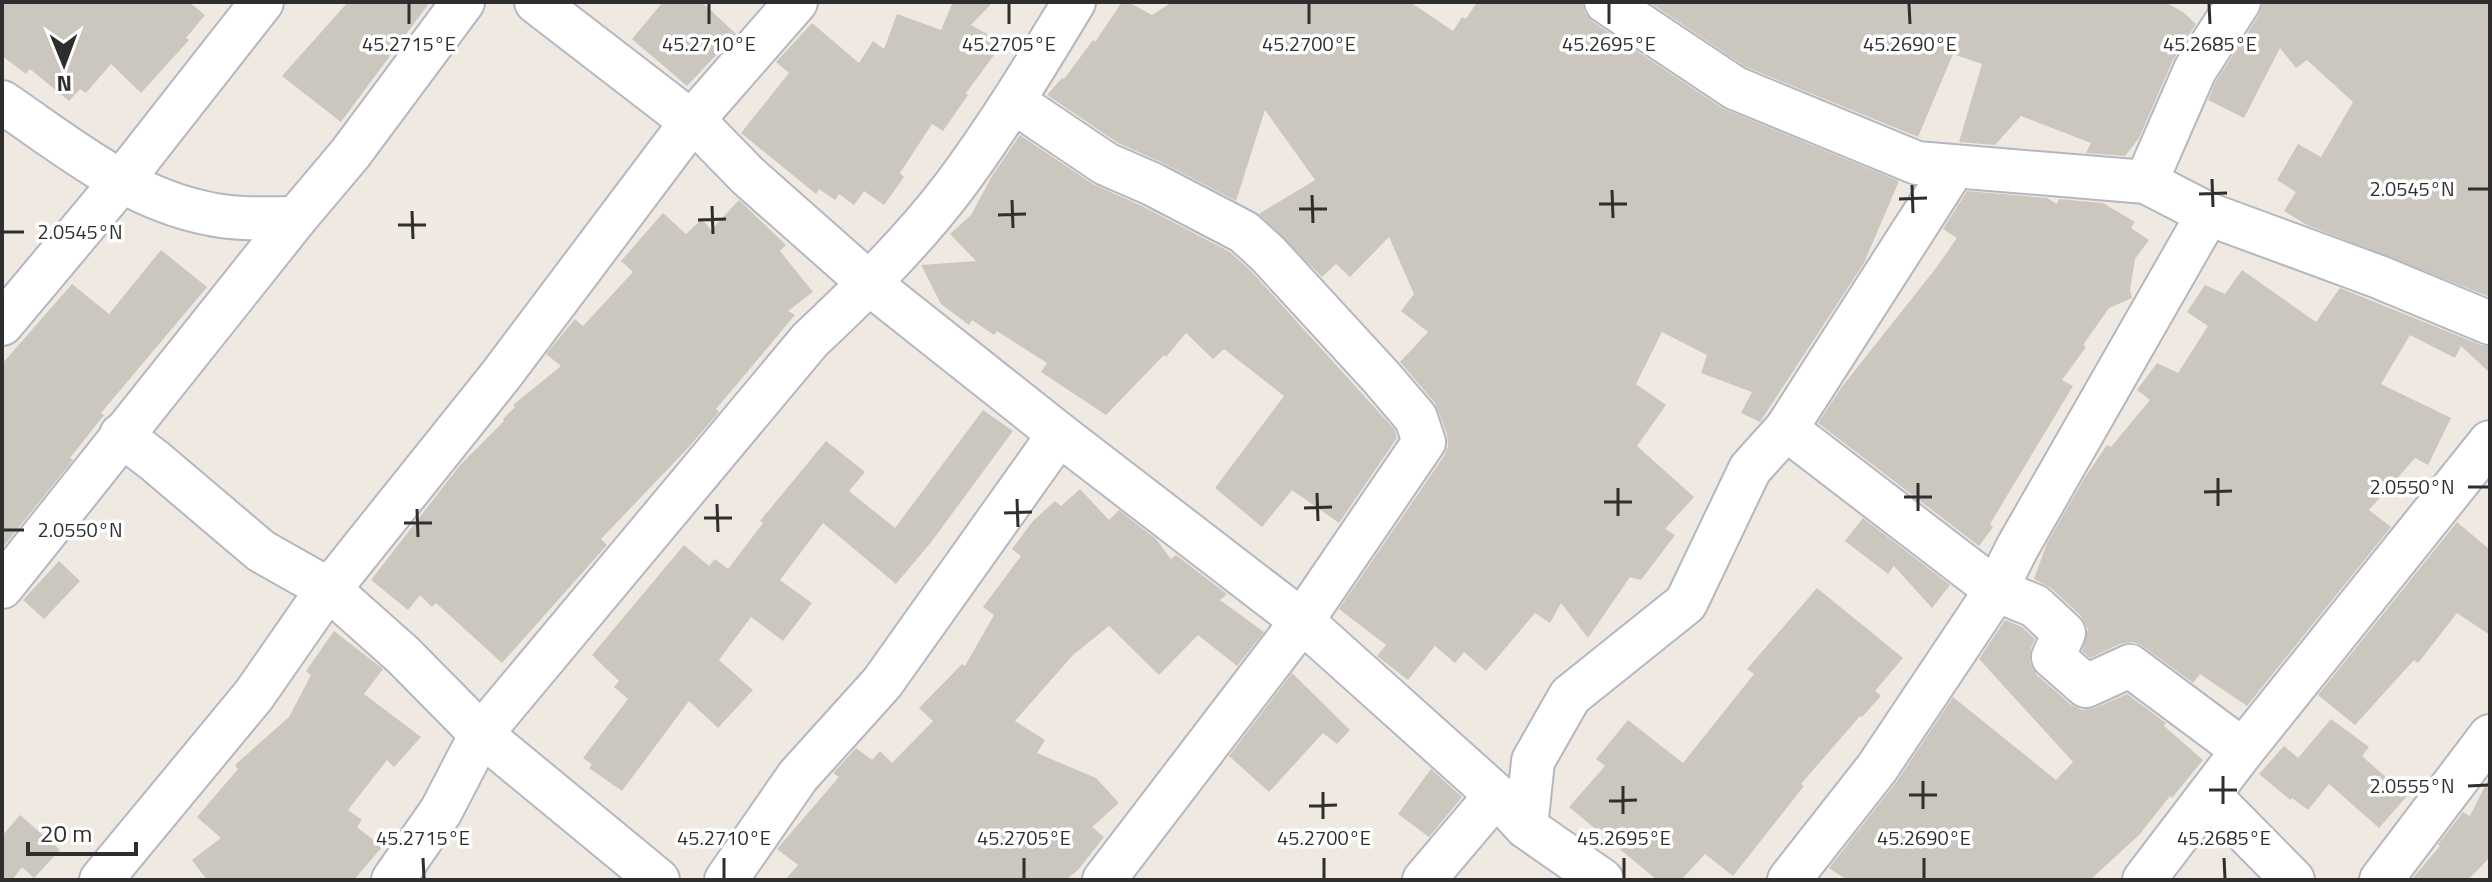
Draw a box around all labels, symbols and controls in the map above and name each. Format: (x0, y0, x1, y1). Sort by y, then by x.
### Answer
north arrow (24, 24, 104, 104)
text: 45.2715°E (362, 28, 456, 59)
text: 45.2710°E (662, 28, 756, 59)
text: 45.2705°E (962, 28, 1056, 59)
text: 45.2700°E (1262, 28, 1356, 59)
text: 45.2695°E (1562, 28, 1656, 59)
text: 45.2690°E (1863, 28, 1957, 59)
text: 45.2685°E (2163, 28, 2257, 59)
text: N (56, 67, 72, 101)
text: 2.0545°N (2369, 173, 2455, 204)
text: 2.0545°N (37, 216, 123, 247)
text: 2.0550°N (2369, 471, 2455, 502)
text: 2.0550°N (37, 514, 123, 545)
text: 2.0555°N (2369, 770, 2455, 801)
scale bar (28, 806, 136, 856)
text: 20 m (40, 815, 92, 851)
text: 45.2715°E (376, 822, 470, 853)
text: 45.2710°E (677, 822, 771, 853)
text: 45.2705°E (977, 822, 1071, 853)
text: 45.2700°E (1277, 822, 1371, 853)
text: 45.2695°E (1577, 822, 1671, 853)
text: 45.2690°E (1877, 822, 1971, 853)
text: 45.2685°E (2177, 822, 2271, 853)

